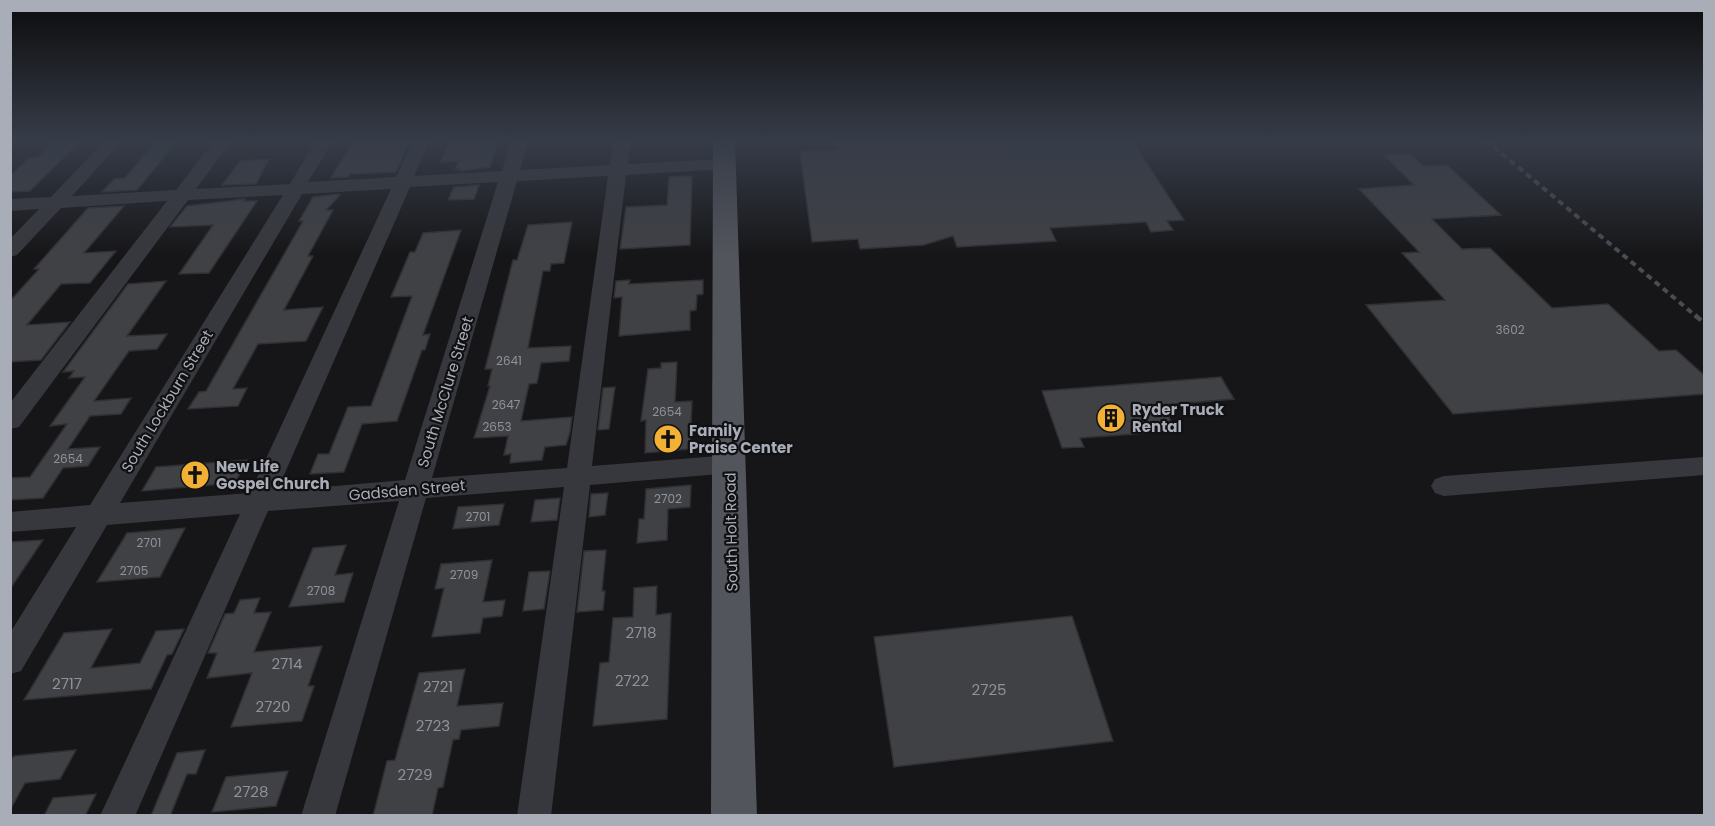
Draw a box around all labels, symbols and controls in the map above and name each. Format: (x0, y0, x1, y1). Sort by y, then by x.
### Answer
street label: South McClure Street (412, 314, 478, 470)
house number: 3602 (1495, 321, 1525, 338)
street label: South Lockburn Street (116, 326, 218, 476)
house number: 2641 (496, 352, 522, 369)
house number: 2647 (492, 396, 521, 413)
place label: Ryder Truck Rental (1132, 399, 1225, 437)
building icon: Ryder Truck Rental (1095, 402, 1127, 434)
house number: 2654 (652, 403, 682, 420)
house number: 2653 (482, 418, 512, 435)
place label: Family Praise Center (689, 420, 793, 458)
church icon: Family Praise Center (652, 423, 684, 455)
house number: 2654 (53, 450, 83, 467)
place label: New Life Gospel Church (216, 456, 330, 494)
church icon: New Life Gospel Church (179, 459, 211, 491)
street label: South Holt Road (719, 472, 743, 592)
street label: Gadsden Street (348, 474, 466, 506)
house number: 2702 (654, 490, 682, 507)
house number: 2701 (466, 508, 490, 525)
house number: 2701 (137, 534, 161, 551)
house number: 2705 (120, 562, 148, 579)
house number: 2709 (450, 566, 478, 583)
house number: 2708 (307, 582, 335, 599)
house number: 2718 (625, 622, 657, 643)
house number: 2714 (271, 653, 303, 674)
house number: 2722 (615, 670, 649, 691)
house number: 2717 (52, 673, 82, 694)
house number: 2721 (423, 676, 453, 697)
house number: 2725 (972, 679, 1006, 700)
house number: 2720 (256, 696, 290, 717)
house number: 2723 (416, 715, 450, 736)
house number: 2729 (398, 764, 432, 785)
house number: 2728 (234, 781, 268, 802)

